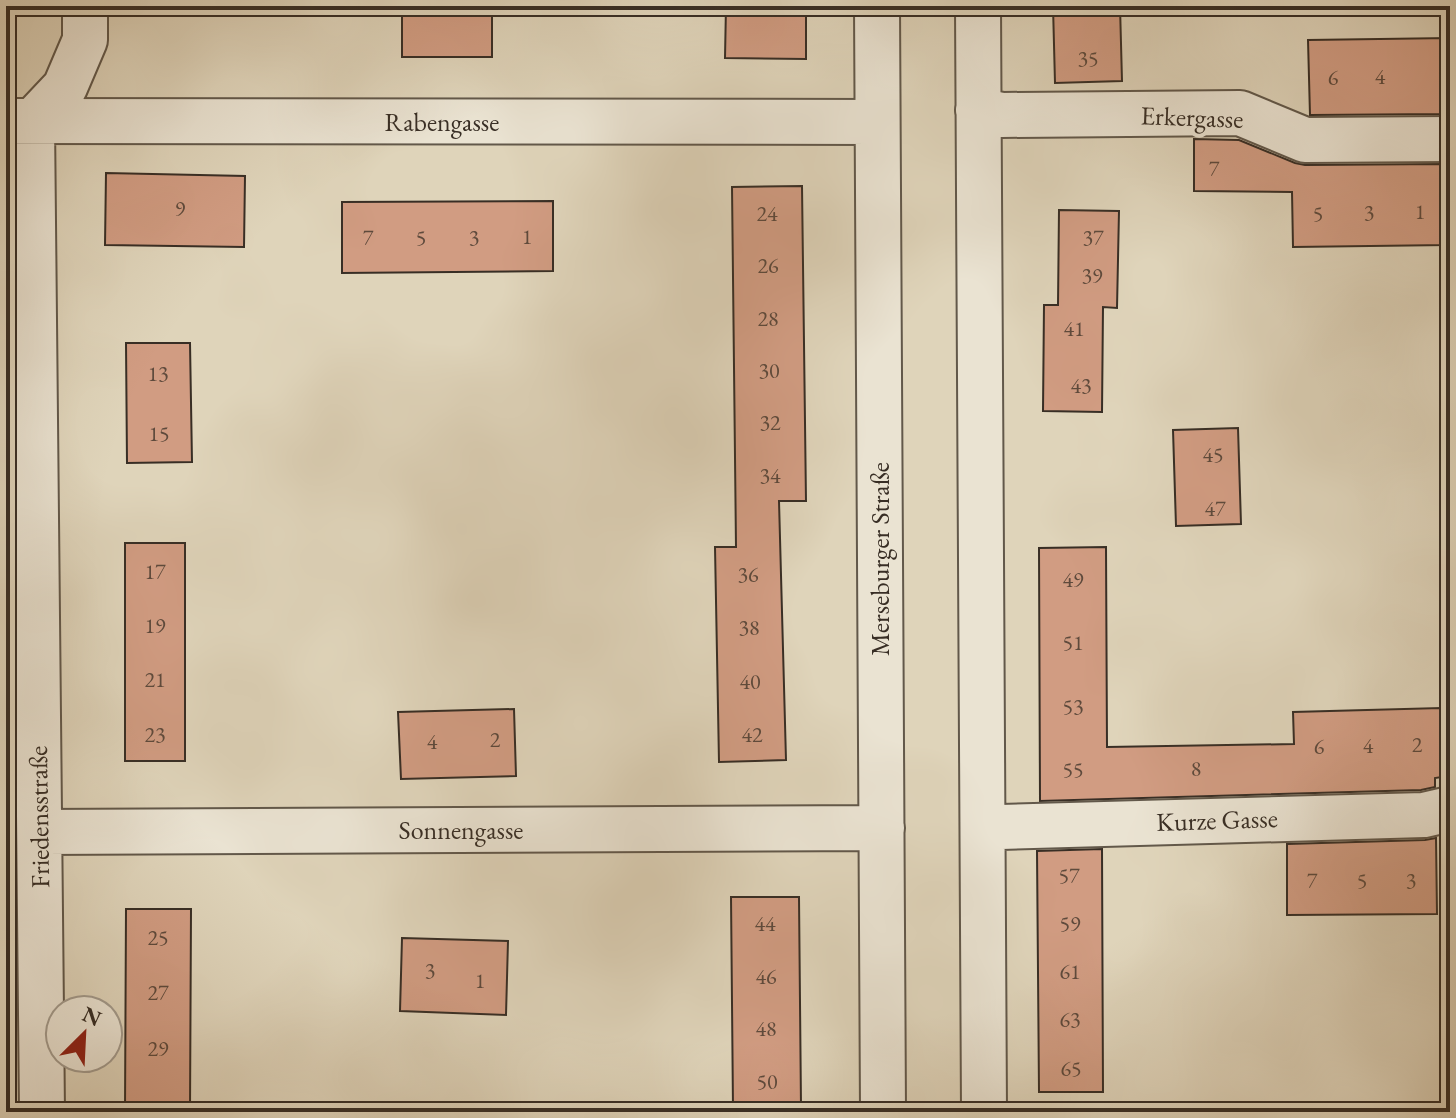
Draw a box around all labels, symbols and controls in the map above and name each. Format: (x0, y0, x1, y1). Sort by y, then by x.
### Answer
house number: 35 (1077, 44, 1099, 73)
house number: 4 (1375, 62, 1386, 91)
house number: 6 (1328, 63, 1339, 92)
street label: Erkergasse (1140, 98, 1244, 136)
street label: Rabengasse (385, 105, 499, 139)
house number: 7 (1209, 154, 1220, 183)
house number: 9 (175, 194, 186, 223)
house number: 1 (1415, 197, 1425, 226)
house number: 3 (1364, 198, 1374, 227)
house number: 24 (756, 199, 778, 228)
house number: 5 (1313, 199, 1323, 228)
house number: 1 (522, 222, 532, 251)
house number: 7 (363, 223, 374, 252)
house number: 5 (416, 223, 426, 252)
house number: 3 (469, 223, 479, 252)
house number: 37 (1082, 223, 1104, 252)
house number: 26 (757, 251, 779, 280)
house number: 39 (1081, 261, 1103, 290)
house number: 28 (757, 304, 779, 333)
house number: 41 (1063, 314, 1085, 343)
house number: 30 (758, 356, 780, 385)
house number: 13 (147, 359, 169, 388)
house number: 43 (1070, 371, 1092, 400)
house number: 32 (759, 408, 781, 437)
house number: 15 (148, 419, 170, 448)
house number: 45 (1202, 440, 1224, 469)
house number: 34 (759, 461, 781, 490)
street label: Merseburger Straße (863, 462, 897, 656)
house number: 47 (1204, 494, 1226, 523)
house number: 17 (144, 557, 166, 586)
house number: 36 (737, 560, 759, 589)
house number: 49 (1062, 565, 1084, 594)
house number: 19 (144, 611, 166, 640)
house number: 38 (738, 613, 760, 642)
house number: 51 (1062, 628, 1084, 657)
house number: 21 (144, 665, 166, 694)
house number: 40 (739, 667, 761, 696)
house number: 53 (1062, 692, 1084, 721)
house number: 23 (144, 720, 166, 749)
house number: 42 (741, 720, 763, 749)
house number: 2 (490, 725, 501, 754)
house number: 4 (427, 727, 438, 756)
house number: 2 (1412, 730, 1423, 759)
house number: 4 (1363, 731, 1374, 760)
house number: 6 (1314, 732, 1325, 761)
street label: Friedensstraße (21, 745, 57, 889)
house number: 8 (1191, 754, 1201, 783)
house number: 55 (1062, 755, 1084, 784)
street label: Kurze Gasse (1156, 801, 1278, 839)
street label: Sonnengasse (399, 813, 523, 847)
house number: 57 (1058, 861, 1080, 890)
house number: 7 (1307, 866, 1318, 895)
house number: 5 (1357, 866, 1367, 895)
house number: 3 (1406, 866, 1416, 895)
house number: 44 (754, 909, 776, 938)
house number: 59 (1059, 909, 1081, 938)
house number: 25 (147, 923, 169, 952)
house number: 3 (425, 956, 435, 985)
house number: 61 (1059, 957, 1081, 986)
house number: 46 (755, 962, 777, 991)
house number: 1 (475, 966, 485, 995)
house number: 27 (147, 978, 169, 1007)
north arrow (44, 994, 124, 1074)
text: N (78, 999, 106, 1033)
house number: 63 (1059, 1005, 1081, 1034)
house number: 48 (755, 1014, 777, 1043)
house number: 29 (147, 1034, 169, 1063)
house number: 65 (1060, 1054, 1082, 1083)
house number: 50 (756, 1067, 778, 1096)

